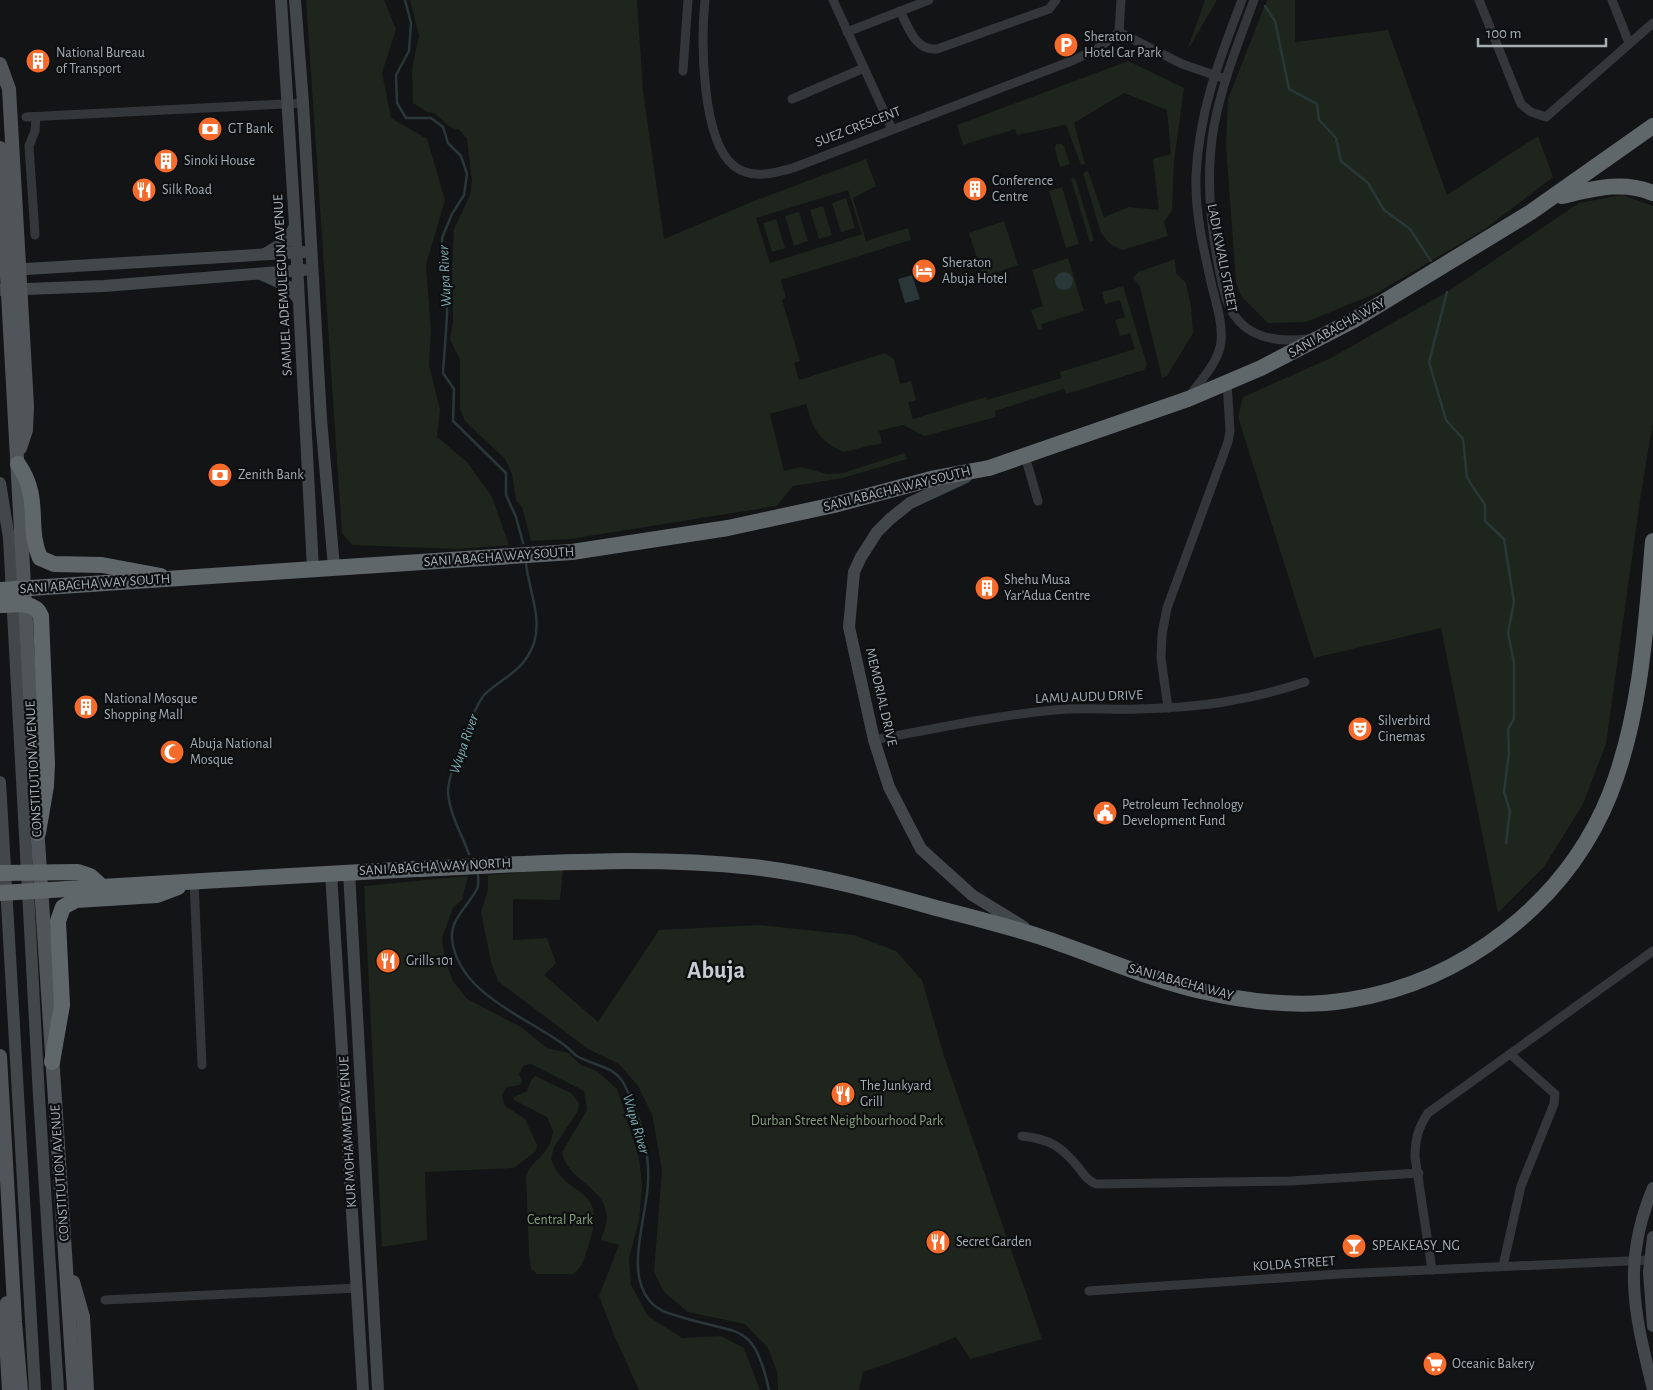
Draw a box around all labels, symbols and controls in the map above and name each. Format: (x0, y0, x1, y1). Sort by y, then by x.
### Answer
scale bar (1478, 15, 1606, 47)
text: 100 m (1486, 26, 1521, 41)
place label: Sheraton Hotel Car Park (1084, 30, 1162, 60)
parking icon: Sheraton Hotel Car Park (1053, 32, 1079, 58)
place label: National Bureau of Transport (56, 46, 145, 76)
building icon: National Bureau of Transport (25, 48, 51, 74)
street label: SUEZ CRESCENT (813, 104, 903, 150)
bank icon: GT Bank (197, 116, 223, 142)
place label: GT Bank (228, 122, 274, 136)
building icon: Sinoki House (153, 148, 179, 174)
place label: Sinoki House (184, 154, 255, 168)
place label: Conference Centre (992, 174, 1053, 204)
building icon: Conference Centre (962, 176, 988, 202)
restaurant icon: Silk Road (131, 177, 157, 203)
place label: Silk Road (162, 183, 212, 197)
street label: SAMUEL ADEMULEGUN AVENUE (271, 194, 295, 376)
street label: LADI KWALI STREET (1205, 203, 1239, 314)
water label: Wupa River (436, 244, 454, 307)
place label: Sheraton Abuja Hotel (942, 256, 1007, 286)
hotel icon: Sheraton Abuja Hotel (911, 258, 937, 284)
street label: SANI ABACHA WAY (1286, 295, 1388, 360)
bank icon: Zenith Bank (207, 462, 233, 488)
street label: SANI ABACHA WAY SOUTH (822, 464, 972, 514)
place label: Zenith Bank (238, 468, 304, 482)
street label: SANI ABACHA WAY SOUTH (423, 545, 575, 569)
street label: SANI ABACHA WAY SOUTH (19, 572, 171, 596)
place label: Shehu Musa Yar’Adua Centre (1004, 573, 1090, 603)
building icon: Shehu Musa Yar’Adua Centre (974, 575, 1000, 601)
street label: MEMORIAL DRIVE (863, 646, 899, 748)
street label: LAMU AUDU DRIVE (1035, 688, 1143, 706)
place label: National Mosque Shopping Mall (104, 692, 197, 722)
building icon: National Mosque Shopping Mall (73, 694, 99, 720)
street label: CONSTITUTION AVENUE (23, 700, 45, 838)
water label: Wupa River (447, 711, 482, 776)
place label: Silverbird Cinemas (1378, 714, 1431, 744)
theatre icon: Silverbird Cinemas (1347, 716, 1373, 742)
place label: Abuja National Mosque (190, 737, 272, 767)
mosque icon: Abuja National Mosque (159, 739, 185, 765)
place label: Petroleum Technology Development Fund (1122, 798, 1244, 828)
public building icon: Petroleum Technology Development Fund (1092, 800, 1118, 826)
street label: SANI ABACHA WAY NORTH (359, 856, 511, 878)
restaurant icon: Grills 101 (375, 948, 401, 974)
place label: Grills 101 (406, 954, 453, 968)
district label: Abuja (687, 959, 745, 983)
street label: SANI ABACHA WAY (1127, 961, 1236, 1003)
street label: KUR MOHAMMED AVENUE (337, 1056, 359, 1208)
place label: The Junkyard Grill (860, 1079, 931, 1109)
restaurant icon: The Junkyard Grill (830, 1081, 856, 1107)
water label: Wupa River (620, 1092, 653, 1157)
street label: CONSTITUTION AVENUE (48, 1104, 72, 1242)
park label: Durban Street Neighbourhood Park (751, 1114, 944, 1128)
park label: Central Park (527, 1213, 594, 1227)
restaurant icon: Secret Garden (925, 1229, 951, 1255)
bar icon: SPEAKEASY_NG (1341, 1233, 1367, 1259)
place label: Secret Garden (956, 1235, 1032, 1249)
place label: SPEAKEASY_NG (1372, 1239, 1460, 1253)
street label: KOLDA STREET (1252, 1254, 1336, 1274)
supermarket icon: Oceanic Bakery (1422, 1351, 1448, 1377)
place label: Oceanic Bakery (1452, 1357, 1535, 1371)

